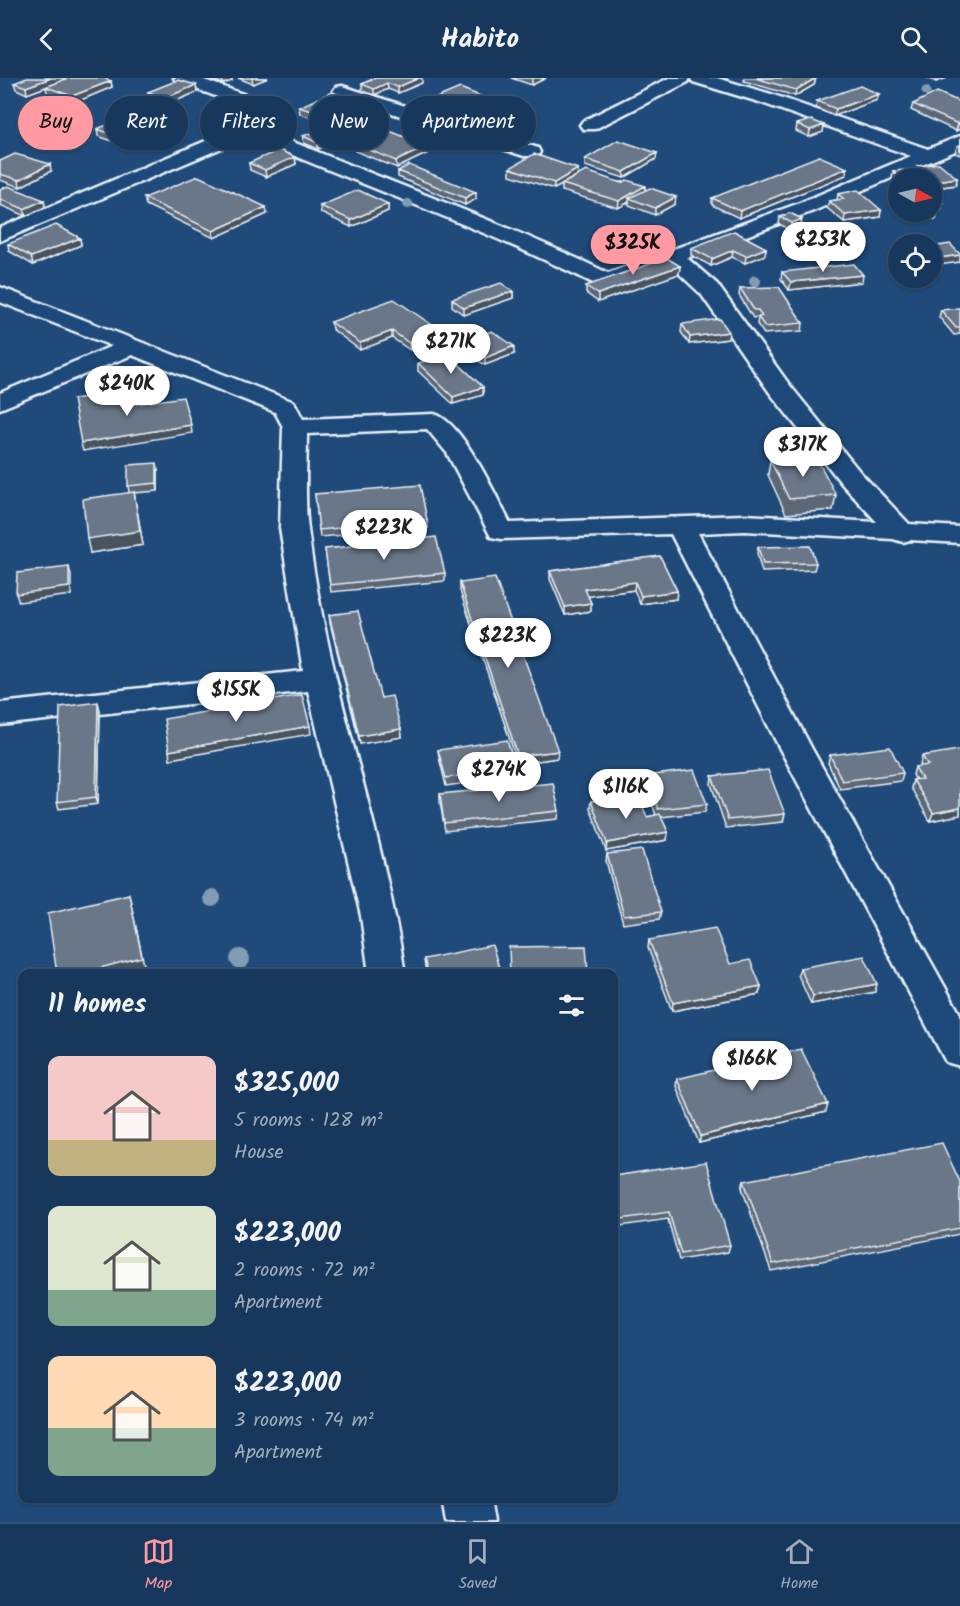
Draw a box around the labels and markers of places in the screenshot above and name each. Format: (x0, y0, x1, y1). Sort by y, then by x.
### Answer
pin: $253K (781, 222, 865, 273)
pin: $325K (591, 225, 675, 276)
pin: $271K (409, 324, 493, 375)
pin: $240K (85, 366, 169, 417)
pin: $317K (761, 427, 845, 478)
pin: $223K (342, 510, 426, 561)
pin: $223K (466, 618, 550, 669)
pin: $155K (194, 672, 278, 723)
pin: $274K (457, 752, 541, 803)
pin: $116K (584, 769, 668, 820)
pin: $166K (710, 1041, 794, 1092)

